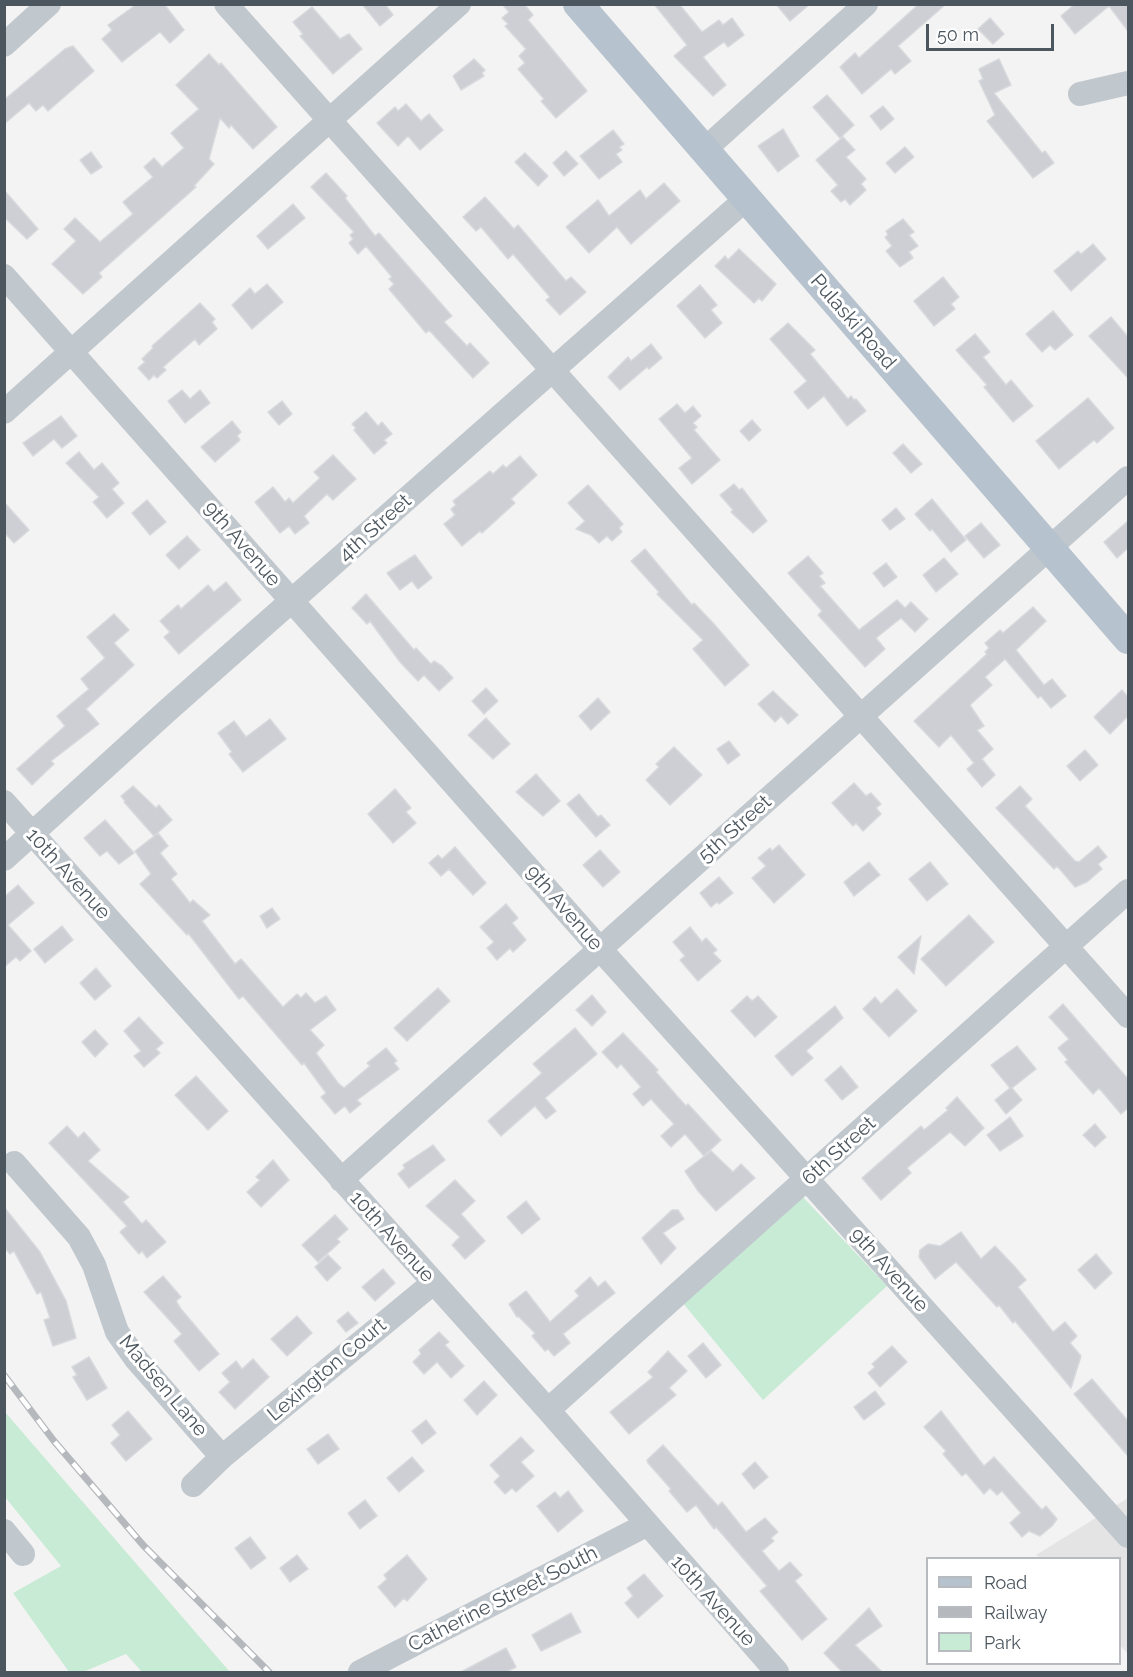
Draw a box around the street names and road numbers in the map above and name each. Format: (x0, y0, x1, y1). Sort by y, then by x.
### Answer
street label: Pulaski Road (805, 269, 901, 375)
street label: 4th Street (334, 489, 416, 567)
street label: 9th Avenue (198, 496, 286, 592)
street label: 5th Street (694, 790, 776, 868)
street label: 10th Avenue (21, 823, 115, 925)
street label: 9th Avenue (520, 860, 608, 956)
street label: 6th Street (797, 1112, 881, 1190)
street label: 10th Avenue (345, 1186, 439, 1288)
street label: 9th Avenue (845, 1223, 933, 1317)
street label: Lexington Court (263, 1313, 391, 1427)
street label: Madsen Lane (114, 1330, 212, 1442)
street label: Catherine Street South (404, 1541, 602, 1657)
street label: 10th Avenue (666, 1550, 760, 1652)

